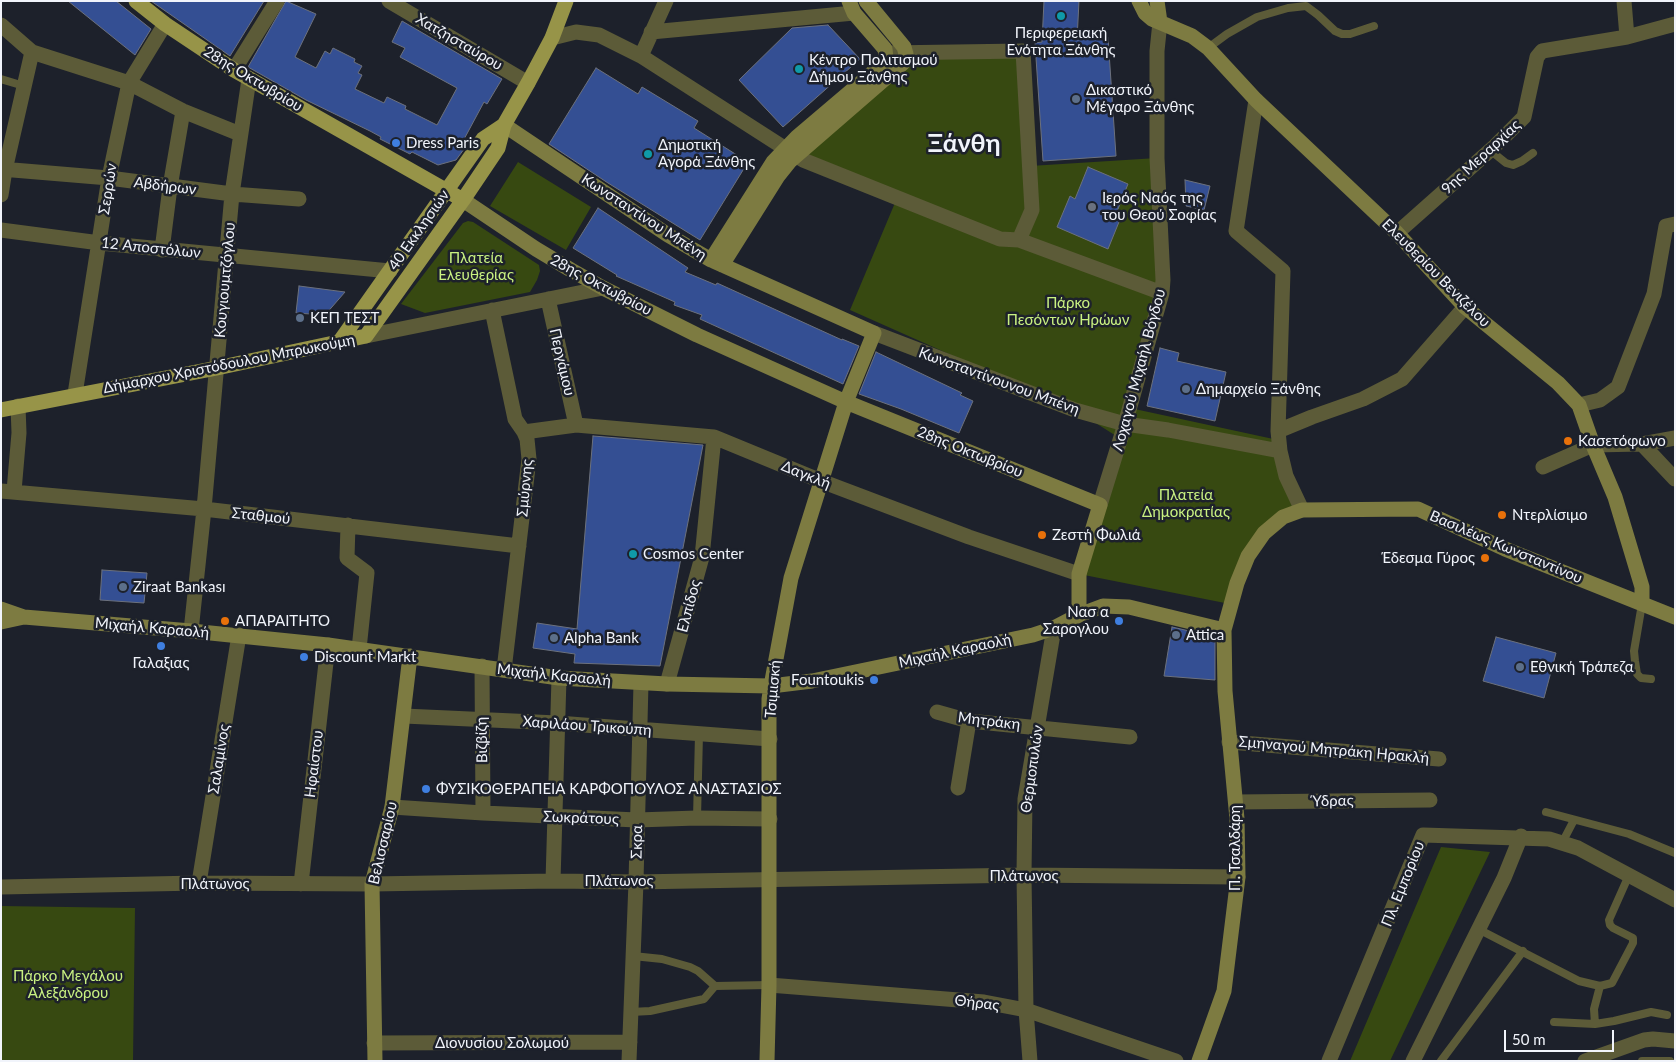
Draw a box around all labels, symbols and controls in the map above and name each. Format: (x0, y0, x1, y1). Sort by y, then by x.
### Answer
street label: Χατζησταύρου (412, 10, 506, 74)
marker: Περιφερειακή Ενότητα Ξάνθης (1055, 10, 1067, 22)
place label: Περιφερειακή Ενότητα Ξάνθης (1006, 24, 1116, 59)
street label: 28ης Οκτωβρίου (200, 42, 306, 116)
place label: Κέντρο Πολιτισμού Δήμου Ξάνθης (809, 51, 937, 86)
marker: Κέντρο Πολιτισμού Δήμου Ξάνθης (793, 63, 805, 75)
place label: Δικαστικό Μέγαρο Ξάνθης (1086, 81, 1194, 116)
marker: Δικαστικό Μέγαρο Ξάνθης (1070, 93, 1082, 105)
street label: 9ης Μεραρχίας (1438, 116, 1524, 198)
district label: Ξάνθη (928, 129, 1000, 159)
place label: Dress Paris (406, 134, 479, 152)
place label: Δημοτική Αγορά Ξάνθης (658, 136, 755, 171)
marker: Dress Paris (390, 137, 402, 149)
marker: Δημοτική Αγορά Ξάνθης (642, 148, 654, 160)
street label: Σερρών (95, 162, 121, 216)
street label: Κωνσταντίνου Μπένη (578, 170, 710, 264)
street label: Αβδήρων (133, 173, 197, 199)
street label: 40 Εκκλησιών (385, 186, 453, 274)
place label: Ιερός Ναός της του Θεού Σοφίας (1102, 189, 1217, 224)
marker: Ιερός Ναός της του Θεού Σοφίας (1086, 201, 1098, 213)
street label: Ελευθερίου Βενιζέλου (1378, 215, 1494, 331)
street label: Κουγιουμτζόγλου (211, 221, 239, 339)
street label: 12 Αποστόλων (100, 234, 202, 262)
park label: Πλατεία Ελευθερίας (438, 249, 514, 284)
street label: 28ης Οκτωβρίου (547, 251, 655, 319)
street label: Λοχαγού Μιχαήλ Βόγδου (1109, 287, 1169, 453)
park label: Πάρκο Πεσόντων Ηρώων (1007, 294, 1129, 329)
place label: ΚΕΠ ΤΕΣΤ (310, 309, 379, 327)
marker: ΚΕΠ ΤΕΣΤ (294, 312, 306, 324)
street label: Περγάμου (546, 327, 578, 397)
street label: Δήμαρχου Χριστόδουλου Μπρωκούμη (102, 331, 356, 397)
street label: Κωνσταντίνουνου Μπένη (916, 343, 1082, 419)
place label: Δημαρχείο Ξάνθης (1196, 380, 1321, 398)
marker: Δημαρχείο Ξάνθης (1180, 383, 1192, 395)
street label: 28ης Οκτωβρίου (915, 423, 1025, 481)
place label: Κασετόφωνο (1578, 432, 1666, 450)
marker: Κασετόφωνο (1562, 435, 1574, 447)
street label: Δαγκλή (779, 457, 833, 493)
street label: Σμύρνης (514, 458, 536, 518)
park label: Πλατεία Δημοκρατίας (1142, 486, 1230, 521)
street label: Σταθμού (231, 504, 291, 528)
place label: Ντερλίσιμο (1512, 506, 1587, 524)
street label: Βασιλέως Κωνσταντίνου (1427, 507, 1585, 587)
marker: Ντερλίσιμο (1496, 509, 1508, 521)
place label: Ζεστή Φωλιά (1052, 526, 1141, 544)
marker: Ζεστή Φωλιά (1036, 529, 1048, 541)
place label: Cosmos Center (643, 545, 744, 563)
marker: Cosmos Center (627, 548, 639, 560)
place label: Έδεσμα Γύρος (1381, 549, 1475, 567)
marker: Έδεσμα Γύρος (1479, 552, 1491, 564)
place label: Ziraat Bankası (133, 578, 226, 596)
street label: Ελπίδος (673, 578, 705, 634)
marker: Ziraat Bankası (117, 581, 129, 593)
place label: Νασ α Σαρογλου (1043, 603, 1109, 638)
place label: ΑΠΑΡΑΙΤΗΤΟ (235, 612, 330, 630)
street label: Μιχαήλ Καραολή (94, 614, 210, 642)
marker: ΑΠΑΡΑΙΤΗΤΟ (219, 615, 231, 627)
marker: Νασ α Σαρογλου (1113, 615, 1125, 627)
place label: Attica (1186, 626, 1224, 644)
place label: Alpha Bank (564, 629, 639, 647)
marker: Attica (1170, 629, 1182, 641)
street label: Μιχαήλ Καραολή (897, 630, 1013, 672)
marker: Alpha Bank (548, 632, 560, 644)
marker: Γαλαξιας (155, 640, 167, 652)
place label: Discount Markt (314, 648, 416, 666)
marker: Discount Markt (298, 651, 310, 663)
place label: Γαλαξιας (133, 654, 189, 672)
place label: Εθνική Τράπεζα (1530, 658, 1634, 676)
street label: Τσιμισκή (761, 659, 785, 719)
street label: Μιχαήλ Καραολή (496, 660, 612, 690)
marker: Εθνική Τράπεζα (1514, 661, 1526, 673)
place label: Fountoukis (791, 671, 864, 689)
marker: Fountoukis (868, 674, 880, 686)
street label: Μητράκη (957, 708, 1021, 734)
street label: Χαριλάου Τρικούπη (522, 713, 652, 739)
street label: Βιζβίζη (473, 717, 491, 763)
street label: Σαλαμίνος (205, 723, 233, 795)
street label: Θερμοπυλών (1017, 724, 1047, 814)
street label: Ηφαίστου (301, 729, 327, 799)
street label: Σμηναγού Μητράκη Ηρακλή (1238, 733, 1430, 767)
place label: ΦΥΣΙΚΟΘΕΡΑΠΕΙΑ ΚΑΡΦΟΠΟΥΛΟΣ ΑΝΑΣΤΑΣΙΟΣ (436, 780, 782, 798)
marker: ΦΥΣΙΚΟΘΕΡΑΠΕΙΑ ΚΑΡΦΟΠΟΥΛΟΣ ΑΝΑΣΤΑΣΙΟΣ (420, 783, 432, 795)
street label: Ύδρας (1312, 792, 1354, 810)
street label: Βελισσαρίου (365, 800, 401, 886)
street label: Π. Τσαλδάρη (1226, 805, 1244, 891)
street label: Σωκράτους (543, 808, 619, 828)
street label: Σκρα (628, 825, 646, 859)
street label: Πλ. Εμπορίου (1378, 839, 1428, 929)
street label: Πλάτωνος (989, 867, 1059, 885)
street label: Πλάτωνος (584, 872, 654, 890)
street label: Πλάτωνος (180, 875, 250, 893)
park label: Πάρκο Μεγάλου Αλεξάνδρου (13, 967, 123, 1002)
street label: Θήρας (954, 991, 1000, 1015)
scale bar (1506, 1020, 1616, 1052)
text: 50 m (1512, 1030, 1546, 1048)
street label: Διονυσίου Σολωμού (435, 1034, 569, 1052)

